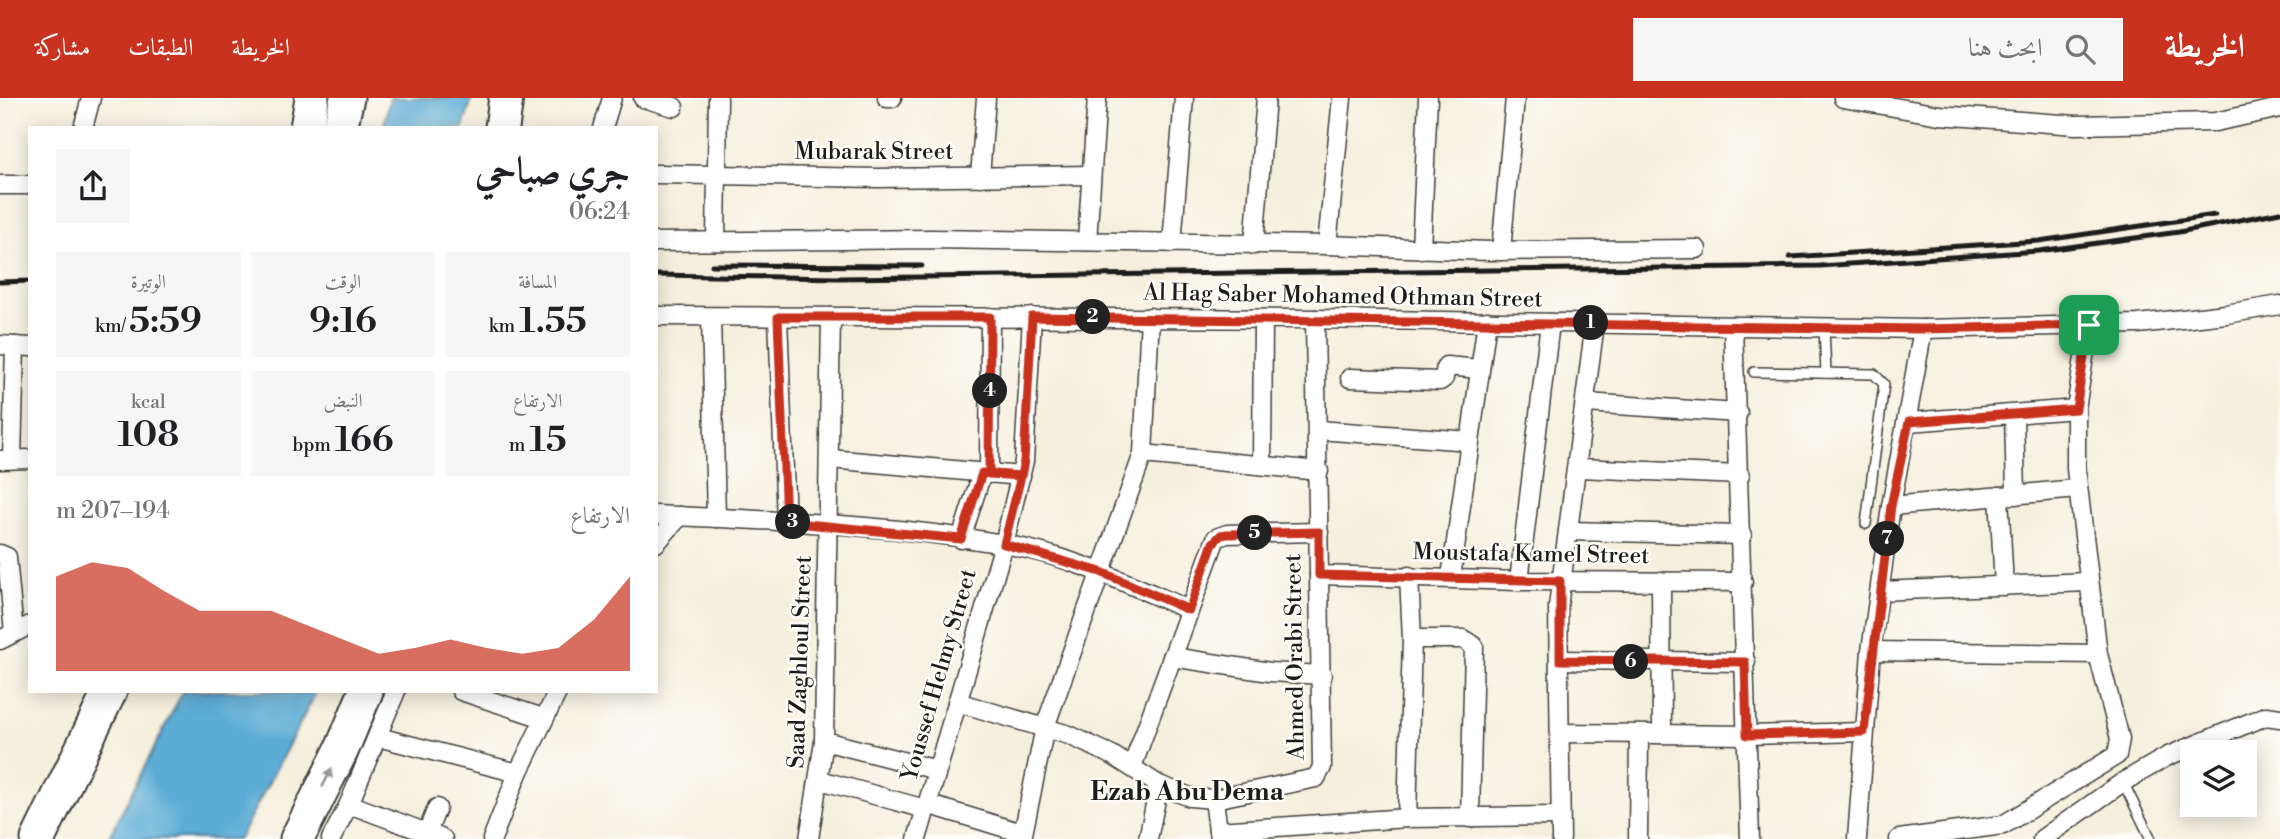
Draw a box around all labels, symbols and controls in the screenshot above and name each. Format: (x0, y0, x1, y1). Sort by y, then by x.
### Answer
search box (1633, 18, 2123, 81)
text: الخريطة (2165, 27, 2245, 68)
icon: search (2061, 30, 2099, 68)
text: ابحث هنا (1968, 32, 2043, 64)
text: مشاركة (35, 33, 90, 63)
text: الطبقات (128, 33, 194, 63)
text: الخريطة (232, 33, 290, 63)
street label: Mubarak Street (795, 138, 953, 166)
text: جري صباحي (475, 148, 630, 195)
button: share (56, 149, 130, 223)
text: 06:24 (569, 198, 630, 226)
text: الوتيرة (131, 270, 166, 294)
text: الوقت (325, 270, 361, 294)
text: المسافة (518, 270, 557, 294)
street label: Al Hag Saber Mohamed Othman Street (1142, 279, 1543, 313)
pin (2059, 295, 2119, 355)
text: 5:59 (129, 300, 202, 343)
text: 9:16 (309, 300, 377, 343)
text: 1.55 (519, 300, 587, 343)
pin: 2 (1076, 300, 1110, 334)
text: 2 (1087, 304, 1098, 328)
pin: 1 (1574, 306, 1608, 341)
icon: arrive (2070, 306, 2108, 344)
text: 1 (1586, 310, 1595, 334)
text: /km (95, 314, 129, 338)
text: km (489, 314, 519, 338)
pin: 4 (972, 374, 1007, 408)
text: 4 (983, 378, 996, 402)
text: النبض (323, 389, 363, 413)
text: الارتفاع (513, 389, 562, 413)
text: kcal (131, 390, 166, 414)
text: 108 (117, 414, 179, 457)
text: 166 (335, 419, 393, 462)
text: 15 (529, 419, 567, 462)
text: bpm (293, 433, 335, 457)
text: m (509, 433, 529, 457)
text: 194–207 m (56, 497, 170, 525)
text: الارتفاع (570, 502, 630, 530)
pin: 3 (776, 504, 810, 540)
text: 3 (787, 509, 798, 533)
pin: 5 (1238, 516, 1272, 550)
text: 5 (1249, 520, 1260, 544)
pin: 7 (1870, 522, 1904, 556)
text: 7 (1881, 526, 1892, 550)
street label: Moustafa Kamel Street (1412, 538, 1650, 570)
street label: Ahmed Orabi Street (1279, 554, 1311, 761)
street label: Saad Zaghloul Street (782, 555, 818, 769)
street label: Youssef Helmy Street (895, 566, 983, 785)
pin: 6 (1614, 644, 1648, 680)
text: 6 (1625, 649, 1636, 673)
map controls (2180, 740, 2257, 817)
button: layers (2180, 740, 2257, 817)
one-way arrow (322, 768, 333, 788)
district label: Ezab Abu Dema (1090, 776, 1285, 808)

